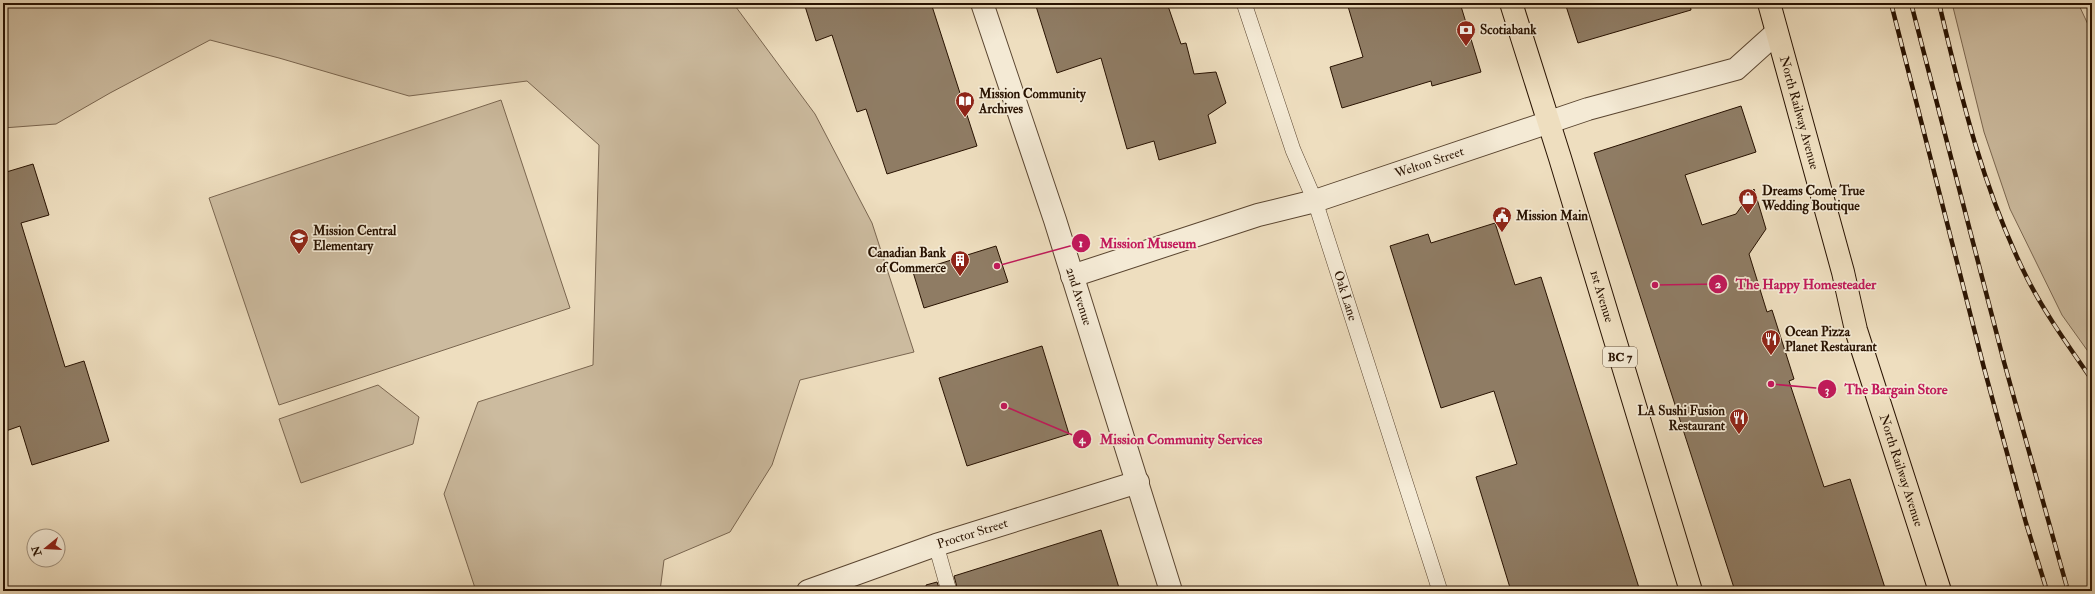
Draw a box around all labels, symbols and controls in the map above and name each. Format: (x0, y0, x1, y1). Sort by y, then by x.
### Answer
bank icon: Scotiabank (1455, 19, 1477, 47)
place label: Scotiabank (1480, 22, 1537, 38)
street label: North Railway Avenue (1776, 54, 1823, 172)
place label: Mission Community Archives (978, 86, 1087, 117)
library icon: Mission Community Archives (954, 90, 976, 118)
street label: Welton Street (1392, 143, 1466, 182)
place label: Dreams Come True Wedding Boutique (1761, 183, 1865, 215)
shop icon: Dreams Come True Wedding Boutique (1737, 187, 1759, 215)
public building icon: Mission Main (1491, 205, 1513, 233)
place label: Mission Main (1515, 208, 1588, 224)
place label: Mission Central Elementary (312, 223, 397, 255)
school or university icon: Mission Central Elementary (288, 227, 310, 255)
callout: Mission Museum (1071, 230, 1204, 256)
text: Mission Museum (1099, 235, 1197, 252)
text: 1 (1079, 236, 1083, 251)
place label: Canadian Bank of Commerce (868, 245, 947, 276)
building icon: Canadian Bank of Commerce (949, 249, 971, 277)
street label: 2nd Avenue (1062, 265, 1096, 328)
street label: 1st Avenue (1586, 268, 1617, 325)
street label: Oak Lane (1330, 269, 1361, 323)
callout: The Happy Homesteader (1708, 271, 1885, 297)
text: The Happy Homesteader (1735, 276, 1877, 294)
text: 2 (1715, 277, 1721, 292)
place label: Ocean Pizza Planet Restaurant (1785, 324, 1878, 355)
restaurant icon: Ocean Pizza Planet Restaurant (1760, 328, 1782, 356)
road number: BC 7 (1603, 347, 1637, 367)
callout: The Bargain Store (1817, 376, 1956, 402)
text: The Bargain Store (1843, 381, 1948, 399)
text: 3 (1825, 383, 1830, 398)
place label: LA Sushi Fusion Restaurant (1638, 403, 1726, 434)
restaurant icon: LA Sushi Fusion Restaurant (1728, 407, 1750, 435)
street label: North Railway Avenue (1876, 412, 1927, 529)
callout: Mission Community Services (1072, 426, 1271, 452)
text: Mission Community Services (1099, 431, 1263, 449)
text: 4 (1078, 432, 1087, 447)
street label: Proctor Street (935, 515, 1010, 552)
north arrow (26, 528, 66, 568)
text: N (29, 543, 45, 559)

